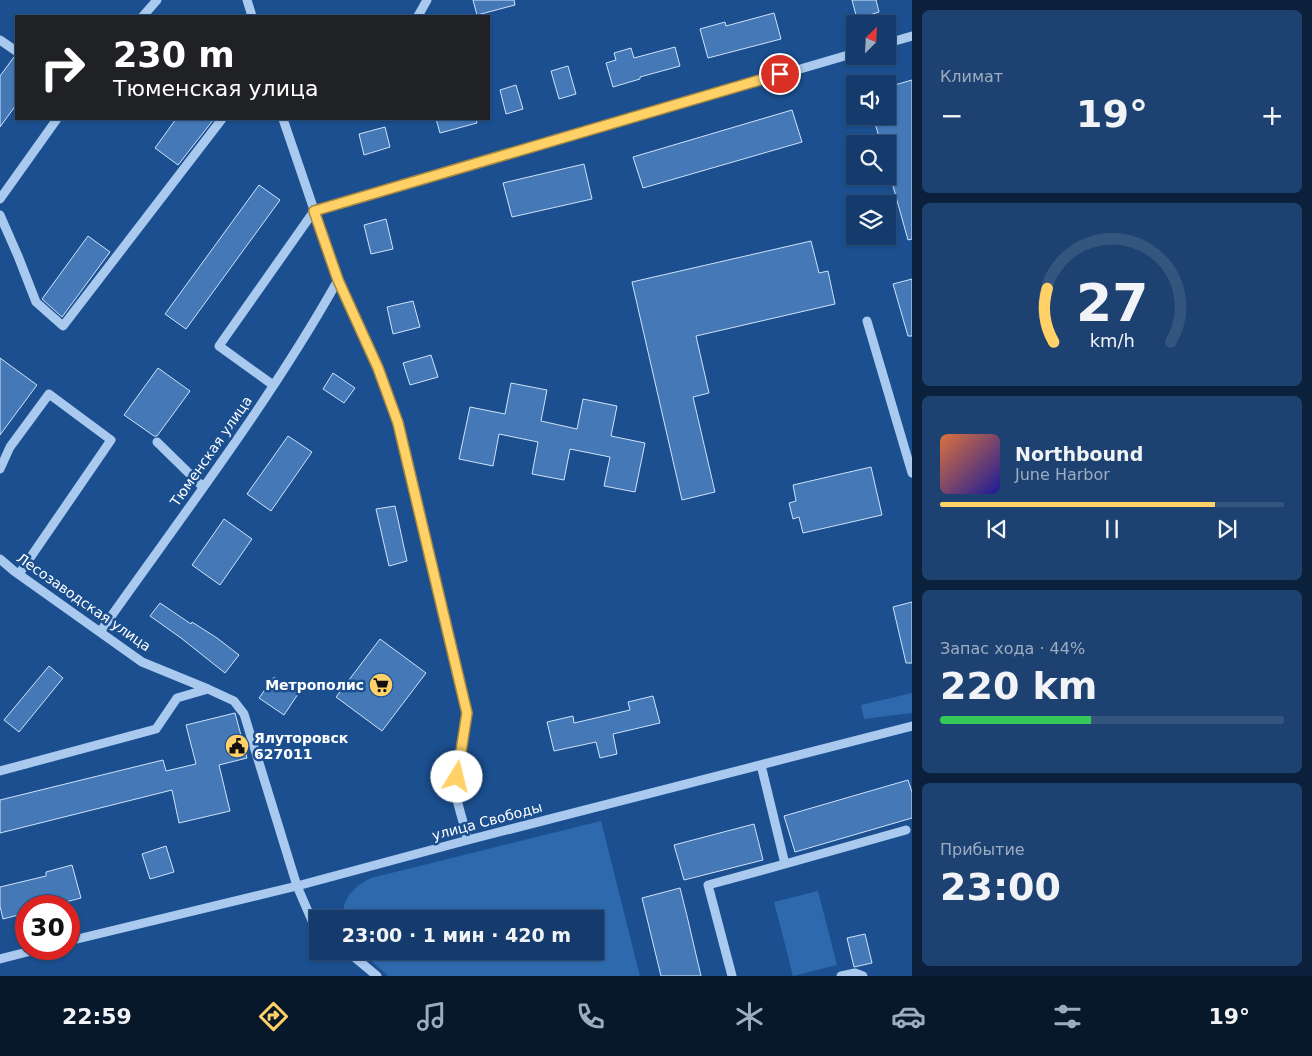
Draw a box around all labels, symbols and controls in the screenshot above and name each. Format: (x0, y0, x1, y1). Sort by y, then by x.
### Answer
north arrow (846, 15, 896, 65)
map controls (846, 15, 896, 245)
icon: right (30, 35, 95, 100)
text: 230 m (113, 35, 235, 75)
pin (759, 53, 801, 95)
icon: arrive (766, 60, 794, 88)
text: Климат (940, 67, 1003, 86)
button: sound (846, 75, 896, 125)
text: Тюменская улица (113, 76, 318, 101)
text: 19° (1076, 92, 1148, 136)
text: − (940, 99, 963, 132)
text: + (1261, 99, 1284, 132)
button: search (846, 135, 896, 185)
button: layers (846, 195, 896, 245)
text: 27 (1076, 273, 1148, 333)
text: km/h (1089, 330, 1135, 351)
street label: Тюменская улица (166, 393, 255, 510)
text: Northbound (1015, 443, 1143, 465)
text: June Harbor (1015, 465, 1110, 484)
icon: previous (983, 515, 1011, 543)
icon: pause (1098, 515, 1126, 543)
icon: next (1213, 515, 1241, 543)
street label: Лесозаводская улица (14, 550, 154, 654)
text: Запас хода · 44% (940, 639, 1085, 658)
text: 220 km (940, 664, 1097, 708)
supermarket icon: Метрополис (368, 672, 394, 698)
place label: Метрополис (265, 677, 364, 693)
place label: Ялуторовск 627011 (254, 730, 349, 762)
public building icon: Ялуторовск 627011 (224, 733, 250, 759)
position arrow (430, 750, 482, 802)
street label: улица Свободы (430, 799, 544, 843)
text: Прибытие (940, 840, 1025, 859)
text: 23:00 (940, 865, 1061, 909)
speed limit sign: 30 (15, 895, 80, 960)
text: 23:00 · 1 мин · 420 m (342, 924, 571, 946)
icon: directions (256, 999, 291, 1034)
icon: music (414, 999, 449, 1034)
icon: phone (573, 999, 608, 1034)
icon: climate (732, 999, 767, 1034)
icon: car (891, 999, 926, 1034)
icon: filters (1050, 999, 1085, 1034)
text: 22:59 (62, 1004, 132, 1029)
text: 19° (1208, 1004, 1250, 1029)

